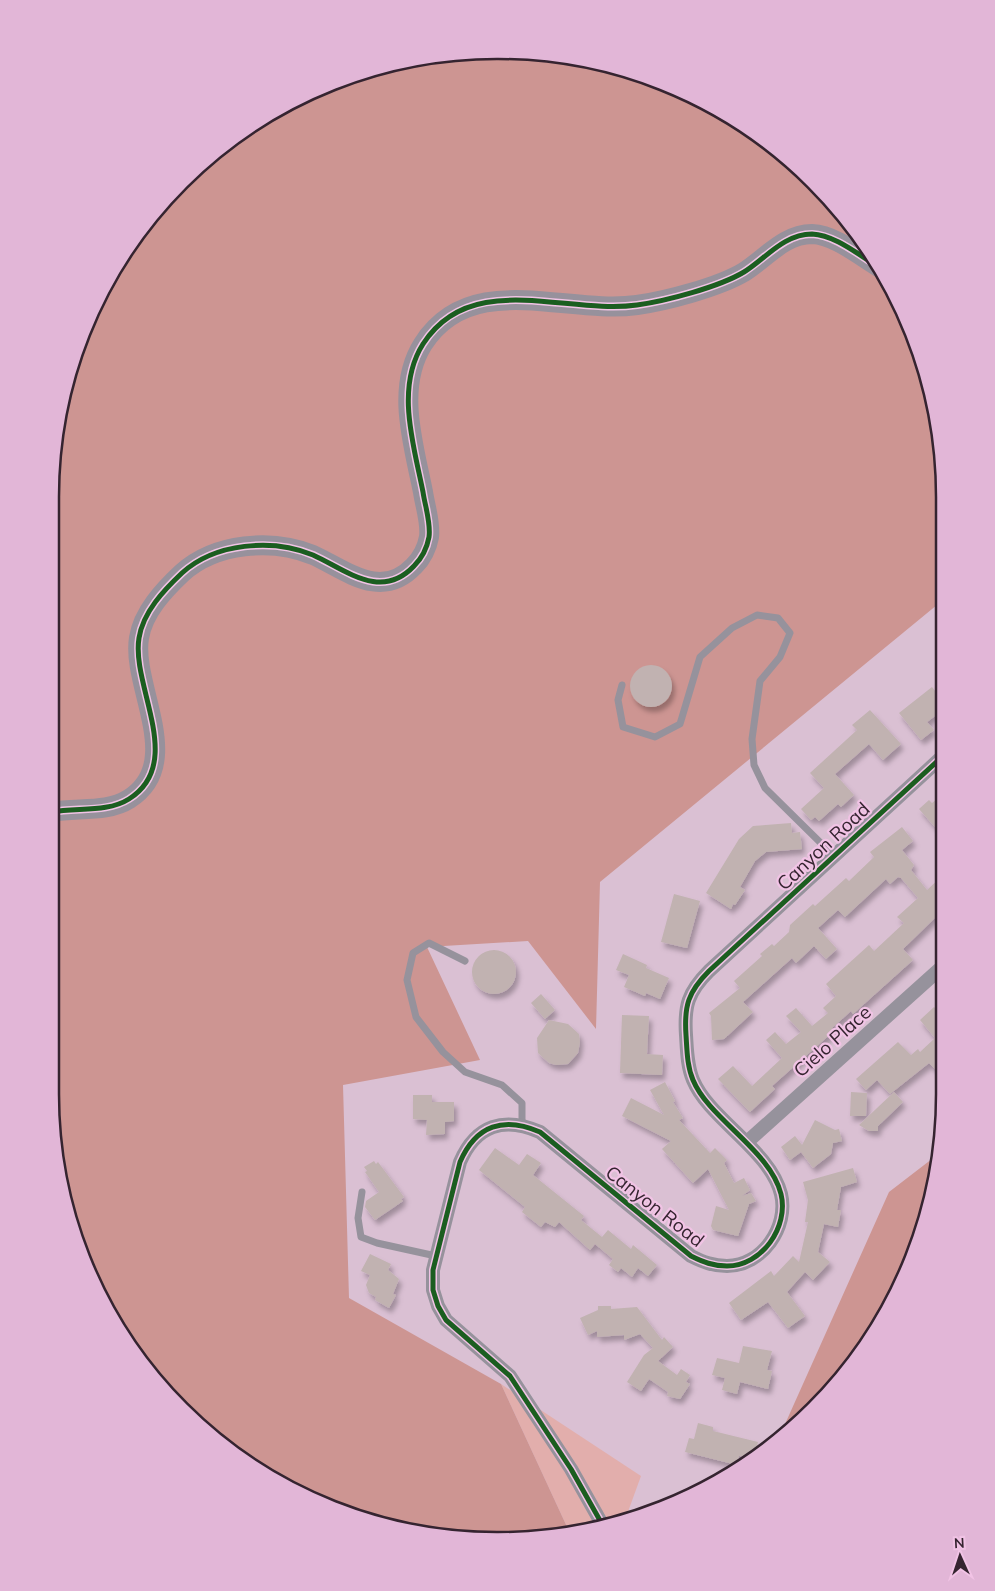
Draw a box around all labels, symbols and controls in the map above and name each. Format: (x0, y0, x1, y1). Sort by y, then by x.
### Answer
street label: Canyon Road (771, 797, 875, 895)
street label: Cielo Place (788, 1000, 876, 1082)
street label: Canyon Road (601, 1160, 709, 1252)
north arrow (935, 1531, 985, 1581)
text: N (954, 1534, 965, 1552)

